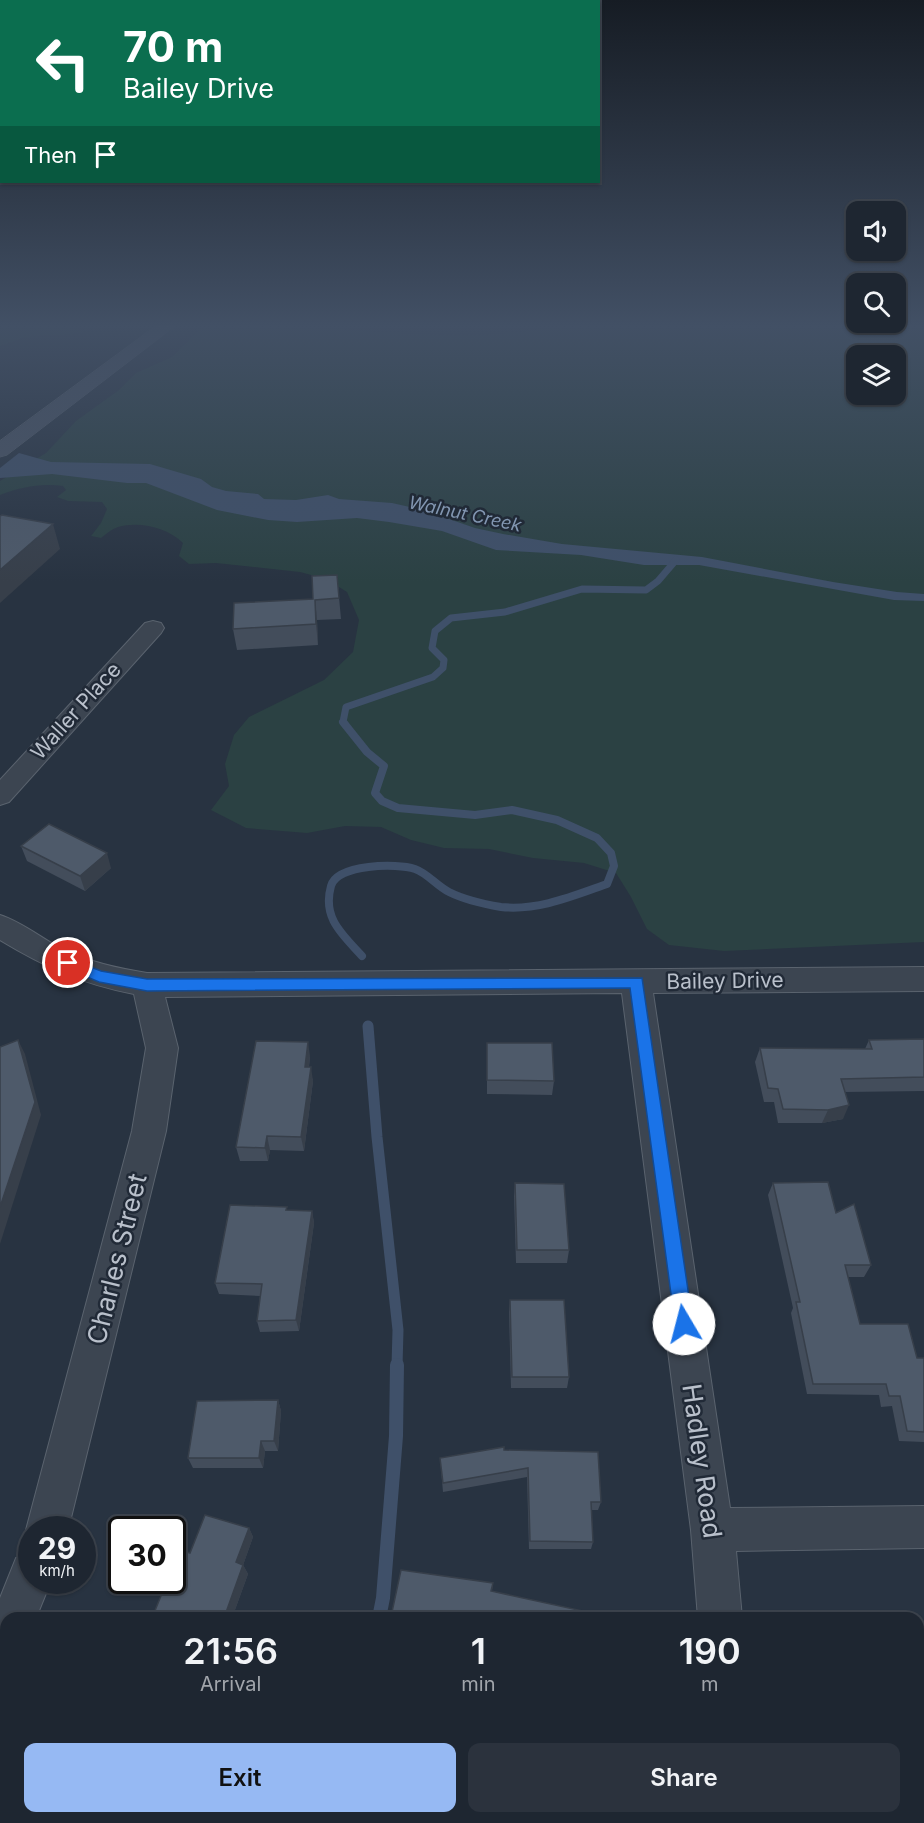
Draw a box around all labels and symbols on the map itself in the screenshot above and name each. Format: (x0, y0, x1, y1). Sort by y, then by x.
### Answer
water label: Walnut Creek (407, 491, 524, 536)
street label: Waller Place (25, 657, 126, 764)
pin (42, 937, 93, 988)
street label: Bailey Drive (666, 967, 784, 994)
street label: Charles Street (80, 1170, 153, 1348)
position arrow (652, 1292, 716, 1356)
street label: Hadley Road (676, 1382, 729, 1540)
speed limit sign: 30 (108, 1516, 186, 1594)

